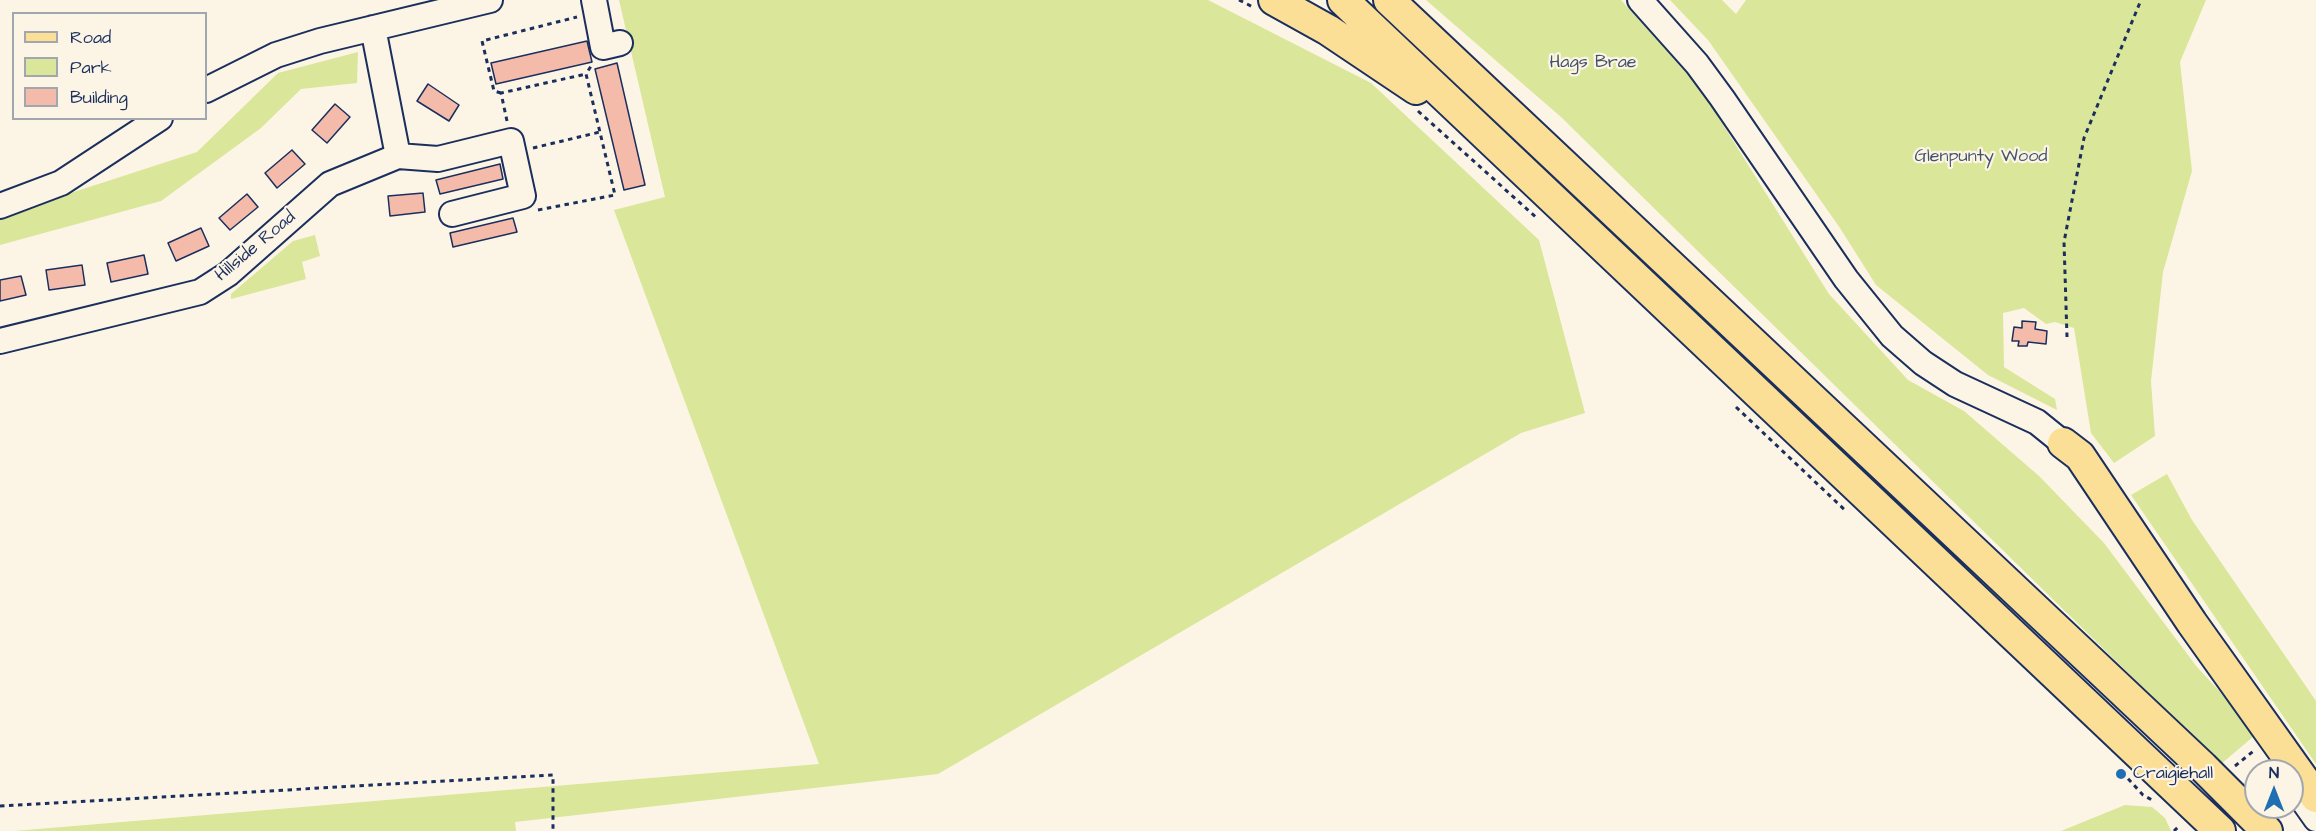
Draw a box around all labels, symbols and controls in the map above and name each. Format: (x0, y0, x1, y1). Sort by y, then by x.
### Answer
legend (12, 12, 207, 120)
text: Road (70, 25, 111, 50)
park label: Hags Brae (1549, 52, 1637, 74)
text: Park (70, 55, 112, 80)
text: Building (70, 85, 128, 110)
park label: Glenpunty Wood (1915, 146, 2047, 168)
street label: Hillside Road (211, 207, 301, 287)
north arrow (2244, 759, 2304, 819)
text: N (2269, 762, 2279, 784)
place label: Craigiehall (2133, 763, 2213, 785)
marker: Craigiehall (2114, 767, 2128, 781)

